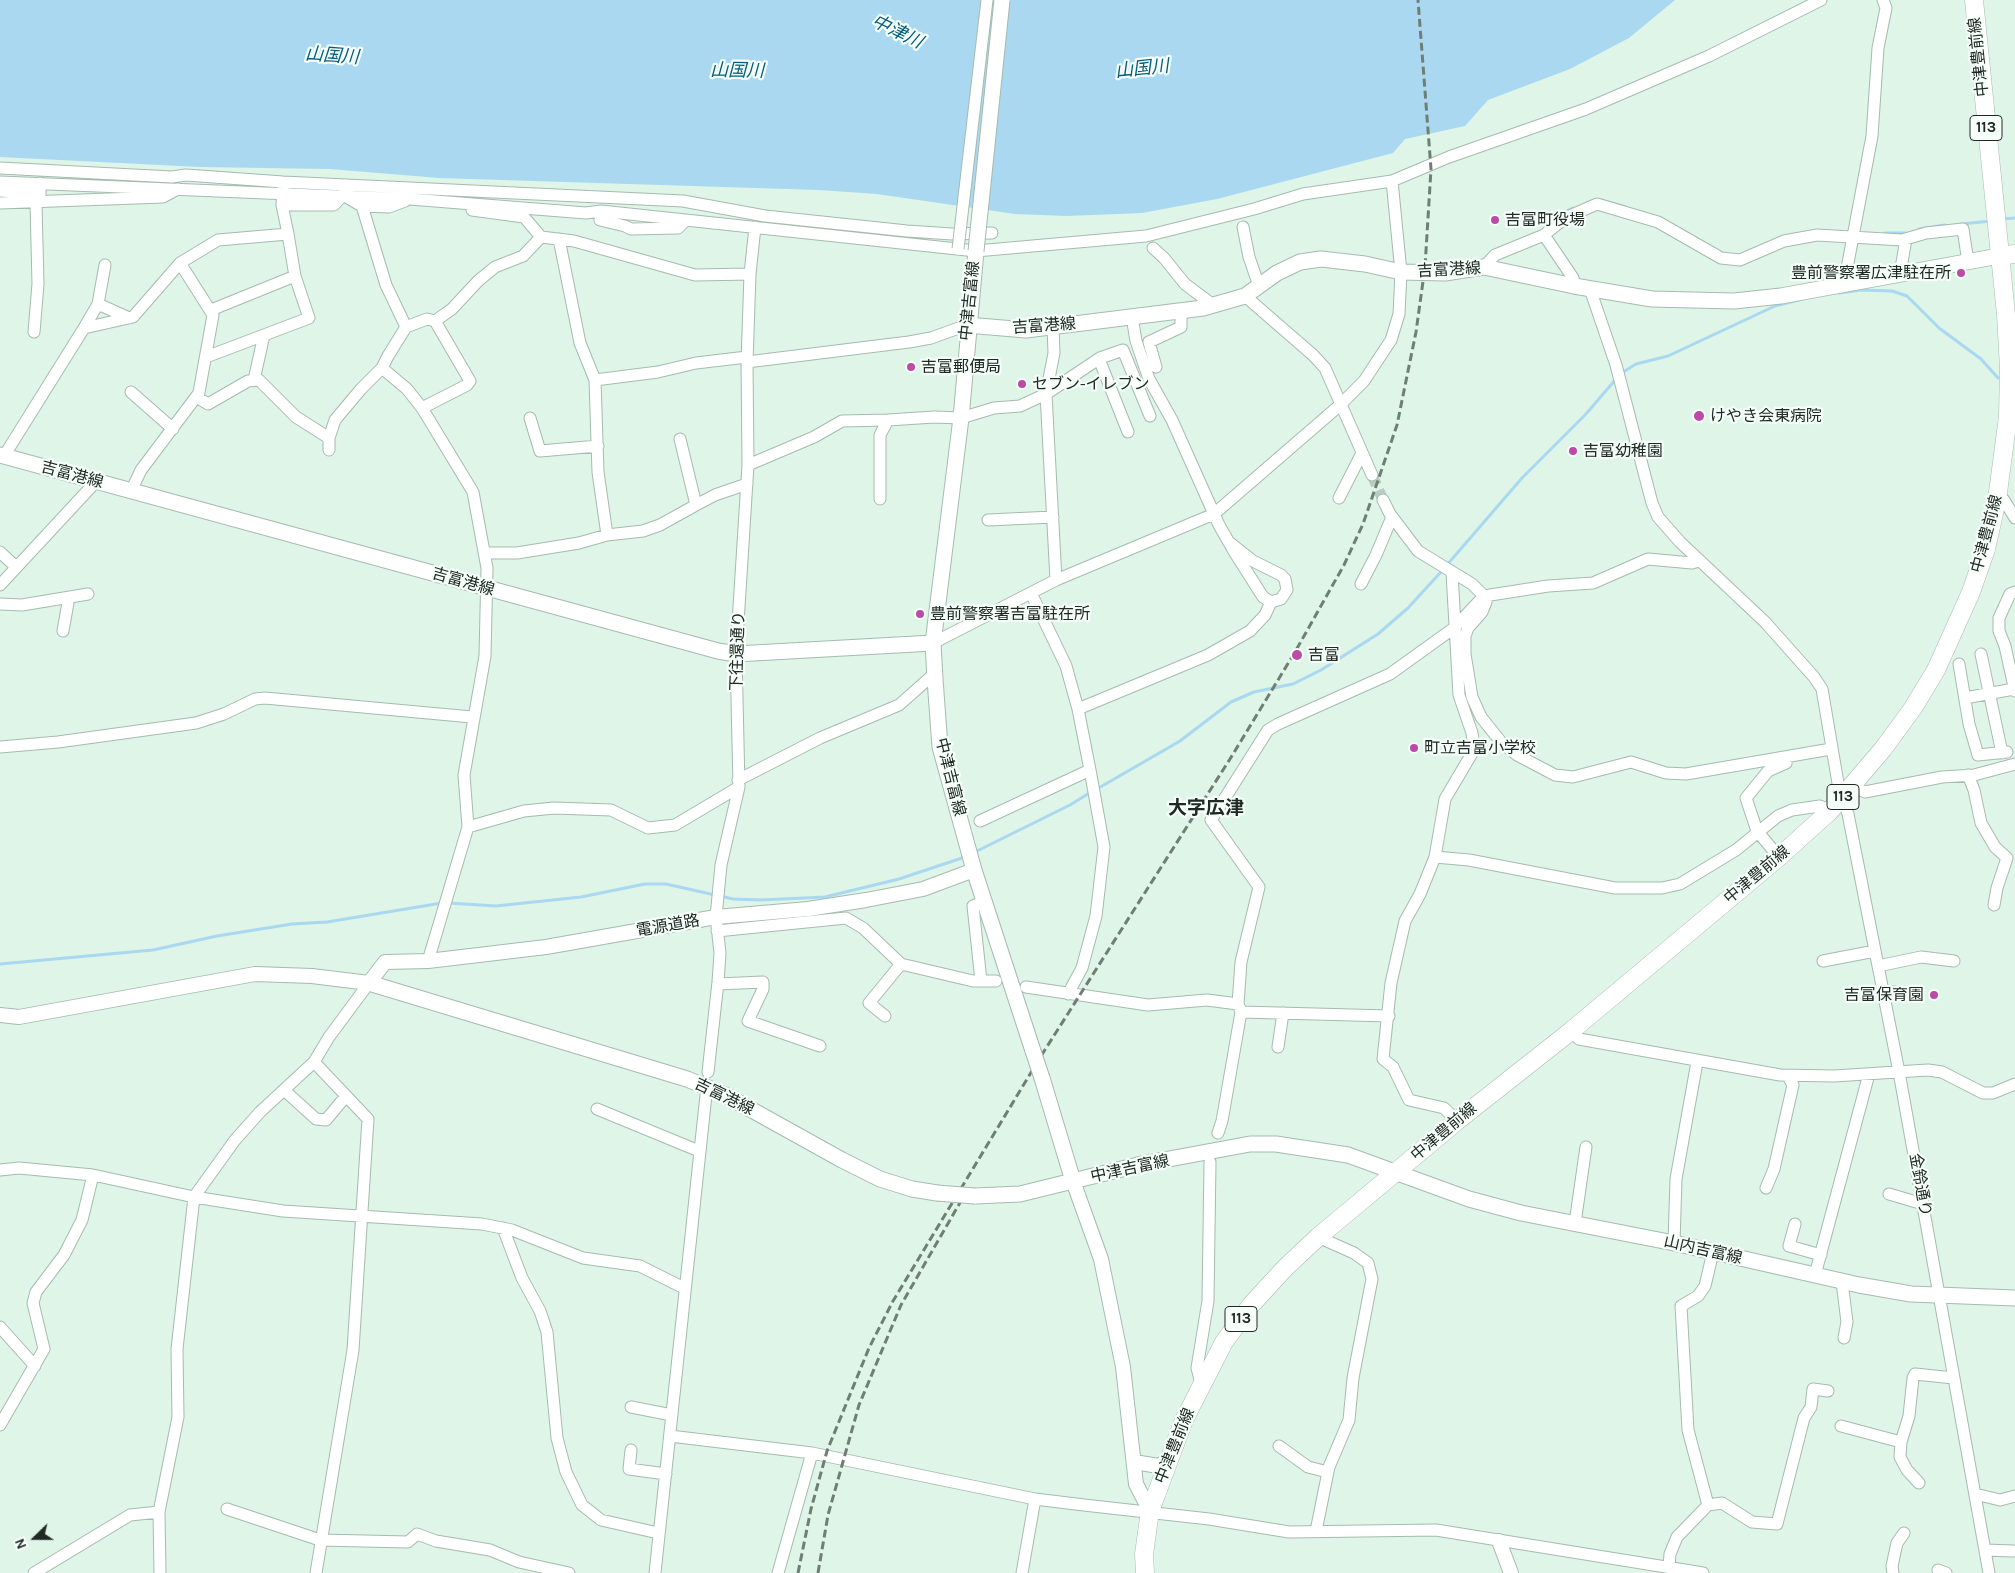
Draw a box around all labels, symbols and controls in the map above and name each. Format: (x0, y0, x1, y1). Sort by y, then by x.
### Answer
water label: 中津川 (868, 10, 926, 54)
street label: 中津豊前線 (1965, 16, 1993, 98)
water label: 山国川 (304, 43, 360, 69)
water label: 山国川 (1114, 55, 1170, 83)
water label: 山国川 (710, 60, 764, 82)
road number: 113 (1970, 116, 2002, 140)
place label: 吉富町役場 (1505, 210, 1585, 230)
marker: 吉富町役場 (1489, 214, 1501, 226)
street label: 吉富港線 (1417, 259, 1481, 281)
street label: 中津吉富線 (956, 260, 984, 342)
place label: 豊前警察署広津駐在所 (1791, 263, 1951, 283)
marker: 豊前警察署広津駐在所 (1955, 267, 1967, 279)
street label: 吉富港線 (1011, 314, 1077, 338)
place label: 吉富郵便局 (921, 357, 1001, 377)
marker: 吉富郵便局 (905, 361, 917, 373)
place label: セブン-イレブン (1032, 374, 1150, 394)
marker: セブン-イレブン (1016, 378, 1028, 390)
place label: けやき会東病院 (1710, 406, 1822, 426)
marker: けやき会東病院 (1692, 409, 1706, 423)
place label: 吉富幼稚園 (1583, 441, 1663, 461)
marker: 吉富幼稚園 (1567, 445, 1579, 457)
street label: 吉富港線 (39, 457, 105, 493)
street label: 中津豊前線 (1967, 493, 2007, 575)
street label: 吉富港線 (430, 564, 496, 600)
place label: 豊前警察署吉富駐在所 (930, 604, 1090, 624)
marker: 豊前警察署吉富駐在所 (914, 608, 926, 620)
street label: 下往還通り (727, 611, 749, 691)
place label: 吉富 (1308, 645, 1340, 665)
marker: 吉富 (1290, 648, 1304, 662)
street label: 中津吉富線 (931, 736, 969, 818)
place label: 町立吉富小学校 (1424, 738, 1536, 758)
marker: 町立吉富小学校 (1408, 742, 1420, 754)
road number: 113 (1827, 784, 1859, 810)
district label: 大字広津 (1168, 798, 1244, 820)
street label: 中津豊前線 (1720, 842, 1794, 908)
street label: 電源道路 (635, 911, 701, 941)
place label: 吉富保育園 (1844, 985, 1924, 1005)
marker: 吉富保育園 (1928, 989, 1940, 1001)
street label: 吉富港線 (691, 1074, 757, 1120)
street label: 中津豊前線 (1407, 1099, 1481, 1165)
street label: 中津吉富線 (1089, 1151, 1171, 1187)
street label: 金鈴通り (1905, 1152, 1935, 1218)
street label: 山内吉富線 (1662, 1232, 1744, 1268)
road number: 113 (1225, 1306, 1257, 1332)
street label: 中津豊前線 (1151, 1405, 1199, 1487)
north arrow (10, 1513, 60, 1563)
text: N (11, 1536, 30, 1552)

